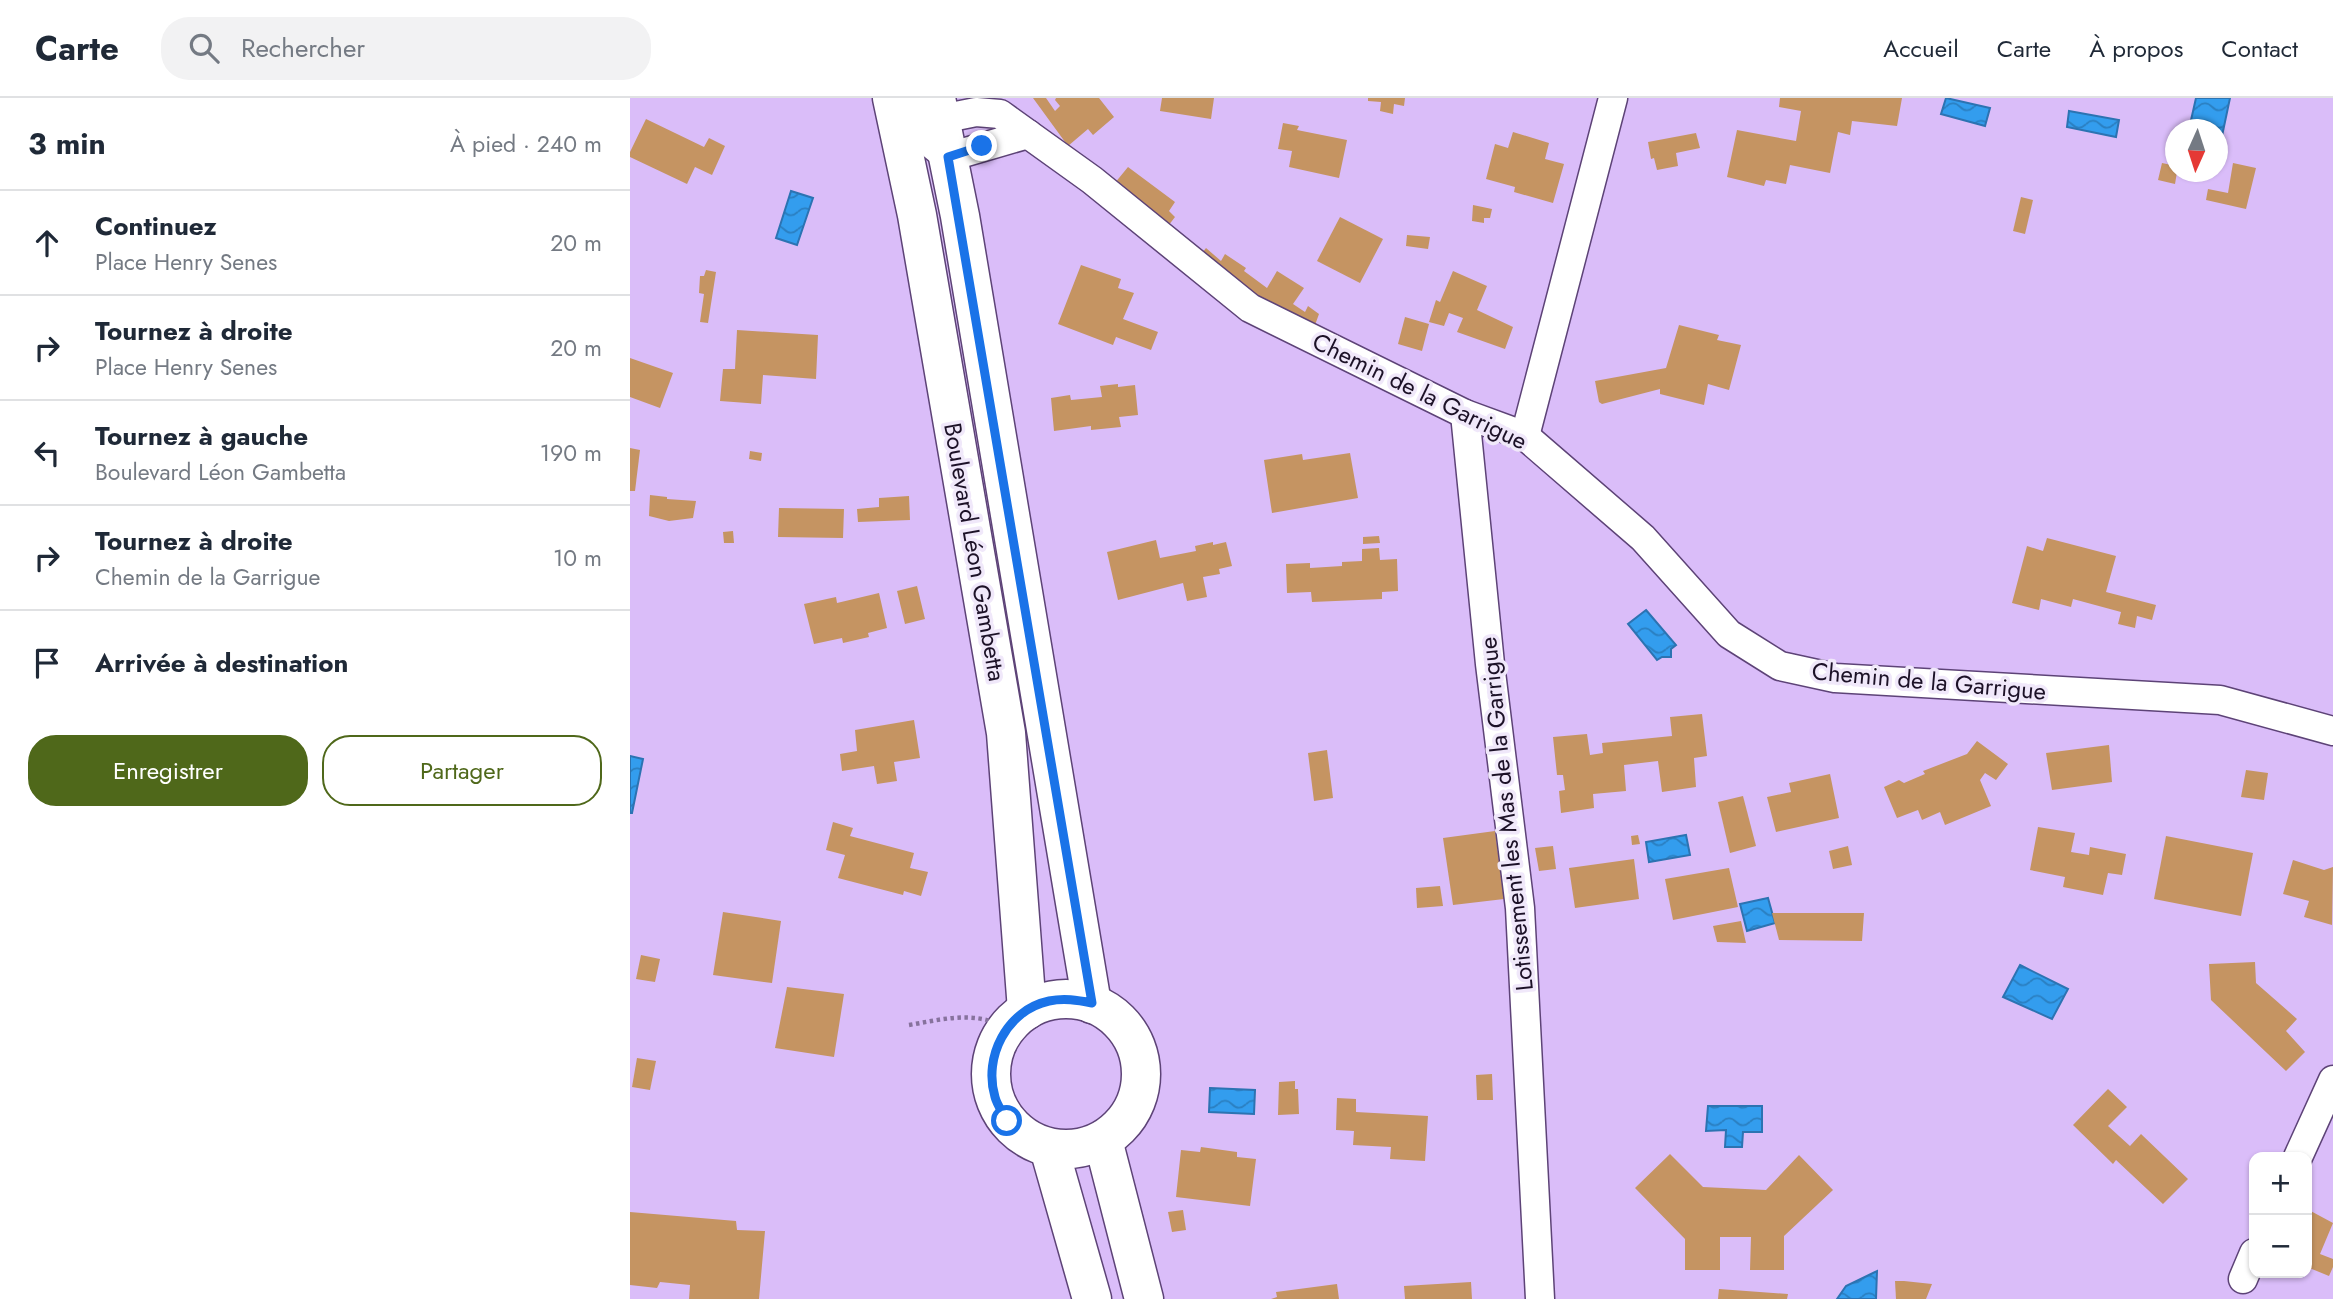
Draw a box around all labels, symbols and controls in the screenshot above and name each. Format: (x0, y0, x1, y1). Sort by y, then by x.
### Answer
search box (161, 17, 651, 80)
text: Carte (35, 25, 119, 72)
icon: search (185, 29, 223, 67)
text: Rechercher (241, 29, 365, 67)
text: Accueil (1883, 31, 1959, 66)
text: Carte (1997, 31, 2051, 66)
text: À propos (2089, 31, 2183, 66)
text: Contact (2221, 31, 2298, 66)
north arrow (2165, 119, 2228, 182)
text: 3 min (28, 122, 106, 165)
text: À pied · 240 m (450, 127, 602, 161)
route end (966, 130, 997, 161)
text: Continuez (95, 207, 217, 245)
icon: ahead (28, 224, 66, 262)
text: 20 m (550, 226, 602, 260)
text: Place Henry Senes (95, 245, 277, 279)
text: Tournez à droite (95, 312, 293, 350)
street label: Chemin de la Garrigue (1307, 324, 1533, 458)
icon: right (28, 329, 66, 367)
text: 20 m (550, 331, 602, 365)
text: Place Henry Senes (95, 350, 277, 384)
text: Tournez à gauche (95, 417, 308, 455)
street label: Boulevard Léon Gambetta (935, 420, 1015, 684)
icon: left (28, 434, 66, 472)
text: 190 m (540, 436, 602, 470)
text: Boulevard Léon Gambetta (95, 455, 346, 489)
text: Tournez à droite (95, 522, 293, 560)
icon: right (28, 539, 66, 577)
text: 10 m (553, 541, 602, 575)
text: Chemin de la Garrigue (95, 560, 320, 594)
street label: Lotissement les Mas de la Garrigue (1470, 635, 1542, 993)
icon: arrive (28, 644, 66, 682)
text: Arrivée à destination (95, 644, 348, 682)
street label: Chemin de la Garrigue (1810, 653, 2048, 709)
button: Enregistrer (28, 735, 308, 806)
button: Partager (322, 735, 602, 806)
route start (991, 1105, 1022, 1136)
map controls (2249, 1152, 2312, 1278)
button: + (2249, 1152, 2312, 1215)
button: − (2249, 1215, 2312, 1278)

